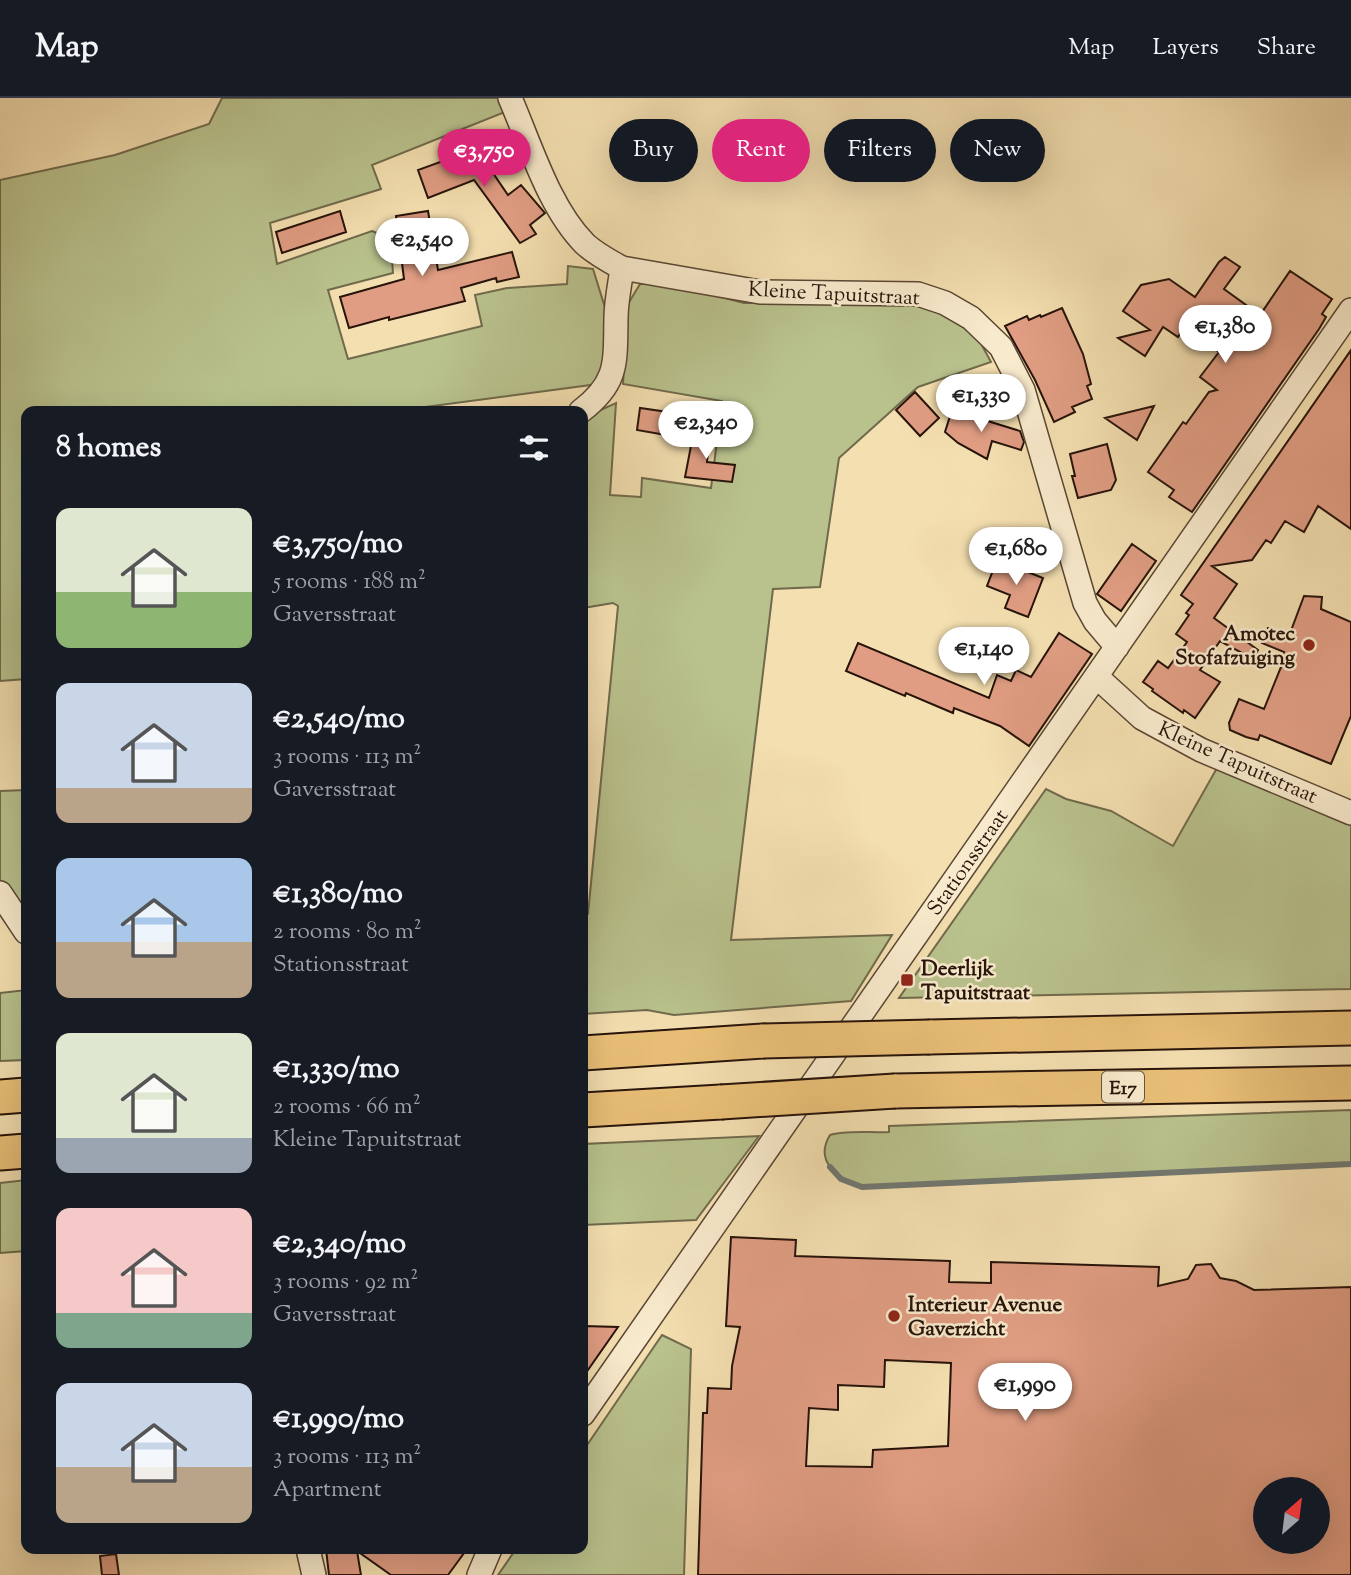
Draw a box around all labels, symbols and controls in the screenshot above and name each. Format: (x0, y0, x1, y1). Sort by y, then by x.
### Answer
text: Map (35, 24, 99, 72)
text: Map (1068, 31, 1114, 65)
text: Layers (1152, 31, 1219, 65)
text: Share (1257, 31, 1316, 65)
chip: Buy (609, 119, 698, 182)
chip: Rent (712, 119, 810, 182)
chip: Filters (824, 119, 936, 182)
chip: New (950, 119, 1045, 182)
pin: €3,750 (427, 130, 541, 189)
text: €3,750 (454, 135, 514, 168)
pin: €2,540 (365, 218, 479, 278)
text: €2,540 (391, 224, 453, 257)
street label: Kleine Tapuitstraat (747, 276, 921, 314)
pin: €1,380 (1168, 306, 1282, 365)
text: €1,380 (1195, 311, 1255, 344)
pin: €1,330 (924, 374, 1038, 434)
text: €1,330 (952, 380, 1010, 413)
pin: €2,340 (649, 402, 763, 461)
text: €2,340 (674, 407, 738, 440)
text: 8 homes (56, 427, 161, 470)
icon: filters (515, 429, 553, 467)
text: €3,750/mo (273, 523, 403, 566)
pin: €1,680 (959, 528, 1073, 587)
text: €1,680 (985, 533, 1047, 566)
icon: home (112, 536, 196, 620)
text: 5 rooms · 188 m² (273, 566, 426, 599)
text: Gaversstraat (273, 599, 396, 632)
place label: Amotec Stofafzuiging (1175, 620, 1296, 674)
pin: €1,140 (927, 628, 1041, 687)
text: €1,140 (954, 633, 1014, 666)
marker: Amotec Stofafzuiging (1301, 637, 1317, 653)
text: €2,540/mo (273, 698, 405, 741)
icon: home (112, 711, 196, 795)
street label: Kleine Tapuitstraat (1153, 715, 1322, 812)
text: 3 rooms · 113 m² (273, 741, 421, 774)
text: Gaversstraat (273, 774, 396, 807)
street label: Stationsstraat (921, 804, 1016, 923)
text: €1,380/mo (273, 873, 403, 916)
icon: home (112, 886, 196, 970)
text: 2 rooms · 80 m² (273, 916, 421, 949)
text: Stationsstraat (273, 949, 409, 982)
place label: Deerlijk Tapuitstraat (921, 955, 1031, 1009)
marker: Deerlijk Tapuitstraat (899, 972, 915, 988)
text: €1,330/mo (273, 1048, 400, 1091)
icon: home (112, 1061, 196, 1145)
road number: E17 (1102, 1071, 1144, 1102)
text: 2 rooms · 66 m² (273, 1091, 421, 1124)
text: Kleine Tapuitstraat (273, 1124, 461, 1157)
text: €2,340/mo (273, 1223, 406, 1266)
icon: home (112, 1236, 196, 1320)
text: 3 rooms · 92 m² (273, 1266, 418, 1299)
place label: Interieur Avenue Gaverzicht (908, 1291, 1062, 1345)
text: Gaversstraat (273, 1299, 396, 1332)
marker: Interieur Avenue Gaverzicht (886, 1308, 902, 1324)
pin: €1,990 (968, 1364, 1082, 1423)
text: €1,990 (994, 1369, 1056, 1402)
text: €1,990/mo (273, 1398, 404, 1441)
icon: home (112, 1411, 196, 1495)
text: 3 rooms · 113 m² (273, 1441, 421, 1474)
text: Apartment (273, 1474, 382, 1507)
north arrow (1253, 1477, 1330, 1554)
map controls (1253, 1477, 1330, 1554)

